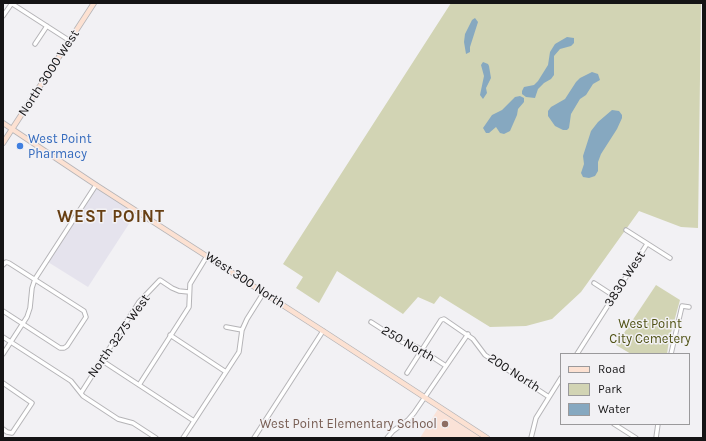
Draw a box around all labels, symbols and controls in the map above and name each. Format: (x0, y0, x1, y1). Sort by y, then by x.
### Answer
street label: North 3000 West (15, 27, 83, 119)
place label: West Point Pharmacy (28, 131, 92, 162)
marker: West Point Pharmacy (15, 141, 25, 151)
district label: WEST POINT (57, 207, 165, 227)
street label: West 300 North (202, 248, 288, 312)
street label: 3830 West (601, 248, 649, 310)
street label: North 3275 West (85, 291, 153, 381)
park label: West Point City Cemetery (609, 316, 691, 347)
street label: 250 North (379, 322, 437, 366)
street label: 200 North (485, 350, 543, 396)
legend (560, 353, 690, 425)
text: Road (598, 362, 626, 376)
text: Park (598, 382, 622, 396)
text: Water (598, 402, 630, 416)
place label: West Point Elementary School (260, 416, 437, 432)
marker: West Point Elementary School (440, 419, 450, 429)

